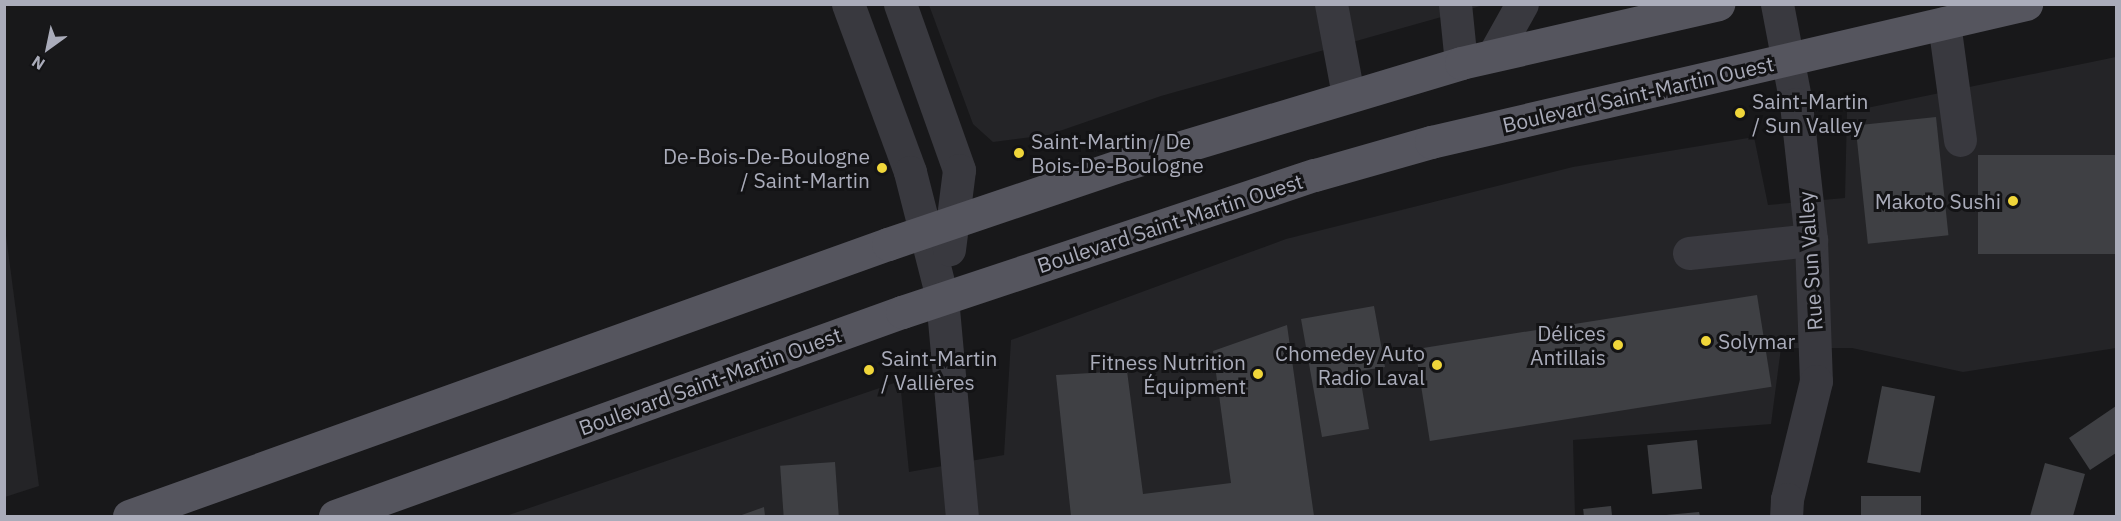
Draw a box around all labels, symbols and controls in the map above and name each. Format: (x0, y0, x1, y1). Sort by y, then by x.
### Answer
north arrow (18, 18, 78, 78)
street label: Boulevard Saint-Martin Ouest (1500, 50, 1776, 138)
text: N (28, 52, 49, 75)
place label: Saint-Martin / Sun Valley (1752, 88, 1869, 138)
marker: Saint-Martin / Sun Valley (1733, 106, 1747, 120)
place label: Saint-Martin / De Bois-De-Boulogne (1031, 128, 1204, 178)
place label: De-Bois-De-Boulogne / Saint-Martin (663, 143, 870, 193)
marker: Saint-Martin / De Bois-De-Boulogne (1012, 146, 1026, 160)
marker: De-Bois-De-Boulogne / Saint-Martin (875, 161, 889, 175)
street label: Boulevard Saint-Martin Ouest (1034, 168, 1306, 278)
place label: Makoto Sushi (1875, 188, 2001, 214)
street label: Rue Sun Valley (1793, 191, 1827, 331)
marker: Makoto Sushi (2006, 194, 2020, 208)
place label: Délices Antillais (1530, 320, 1606, 370)
street label: Boulevard Saint-Martin Ouest (575, 322, 845, 440)
place label: Solymar (1718, 328, 1795, 354)
marker: Solymar (1699, 334, 1713, 348)
marker: Délices Antillais (1611, 338, 1625, 352)
place label: Chomedey Auto Radio Laval (1275, 340, 1425, 390)
place label: Saint-Martin / Vallières (881, 345, 998, 395)
place label: Fitness Nutrition Équipment (1089, 349, 1246, 399)
marker: Chomedey Auto Radio Laval (1430, 358, 1444, 372)
marker: Saint-Martin / Vallières (862, 363, 876, 377)
marker: Fitness Nutrition Équipment (1251, 367, 1265, 381)

